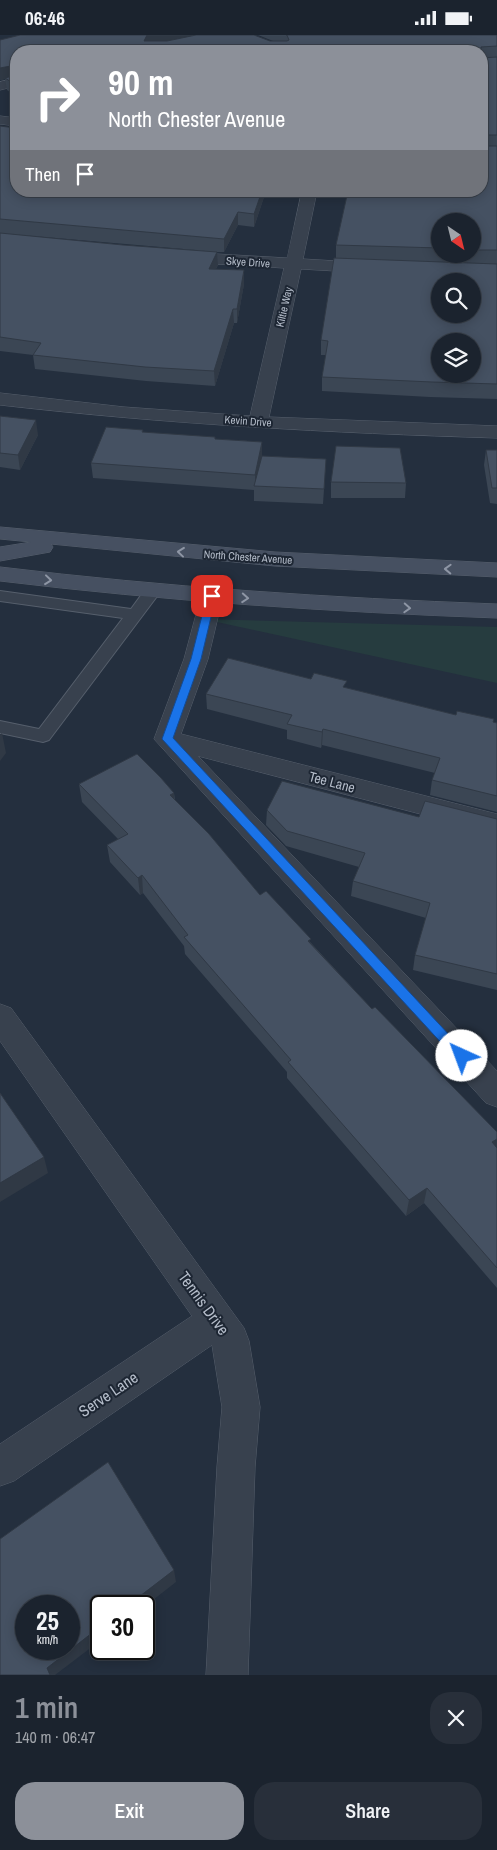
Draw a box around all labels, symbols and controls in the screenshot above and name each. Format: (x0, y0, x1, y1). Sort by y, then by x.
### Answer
text: 06:46 (25, 5, 65, 31)
text: 90 m (108, 59, 173, 106)
icon: right (25, 65, 90, 130)
text: North Chester Avenue (108, 104, 285, 134)
icon: arrive (71, 160, 99, 188)
text: Then (25, 161, 61, 187)
north arrow (431, 213, 481, 263)
map controls (431, 213, 481, 383)
street label: Skye Drive (226, 253, 270, 271)
button: search (431, 273, 481, 323)
street label: Kiltie Way (273, 285, 296, 328)
button: layers (431, 333, 481, 383)
street label: Kevin Drive (224, 412, 272, 430)
one-way arrow (177, 546, 185, 557)
street label: North Chester Avenue (203, 547, 293, 567)
one-way arrow (444, 563, 452, 574)
one-way arrow (45, 574, 53, 585)
pin (191, 575, 233, 617)
icon: arrive (198, 582, 226, 610)
one-way arrow (241, 592, 249, 603)
one-way arrow (404, 602, 412, 613)
street label: Tee Lane (307, 767, 357, 797)
position arrow (435, 1029, 487, 1081)
street label: Tennis Drive (173, 1267, 235, 1339)
street label: Serve Lane (74, 1366, 142, 1422)
speed limit sign: 30 (90, 1595, 155, 1660)
text: 25 (36, 1604, 59, 1638)
text: km/h (37, 1632, 58, 1648)
text: 1 min (15, 1687, 78, 1727)
button: close (430, 1692, 482, 1744)
text: 140 m · 06:47 (15, 1726, 95, 1748)
button: Exit (15, 1782, 244, 1840)
button: Share (254, 1782, 482, 1840)

